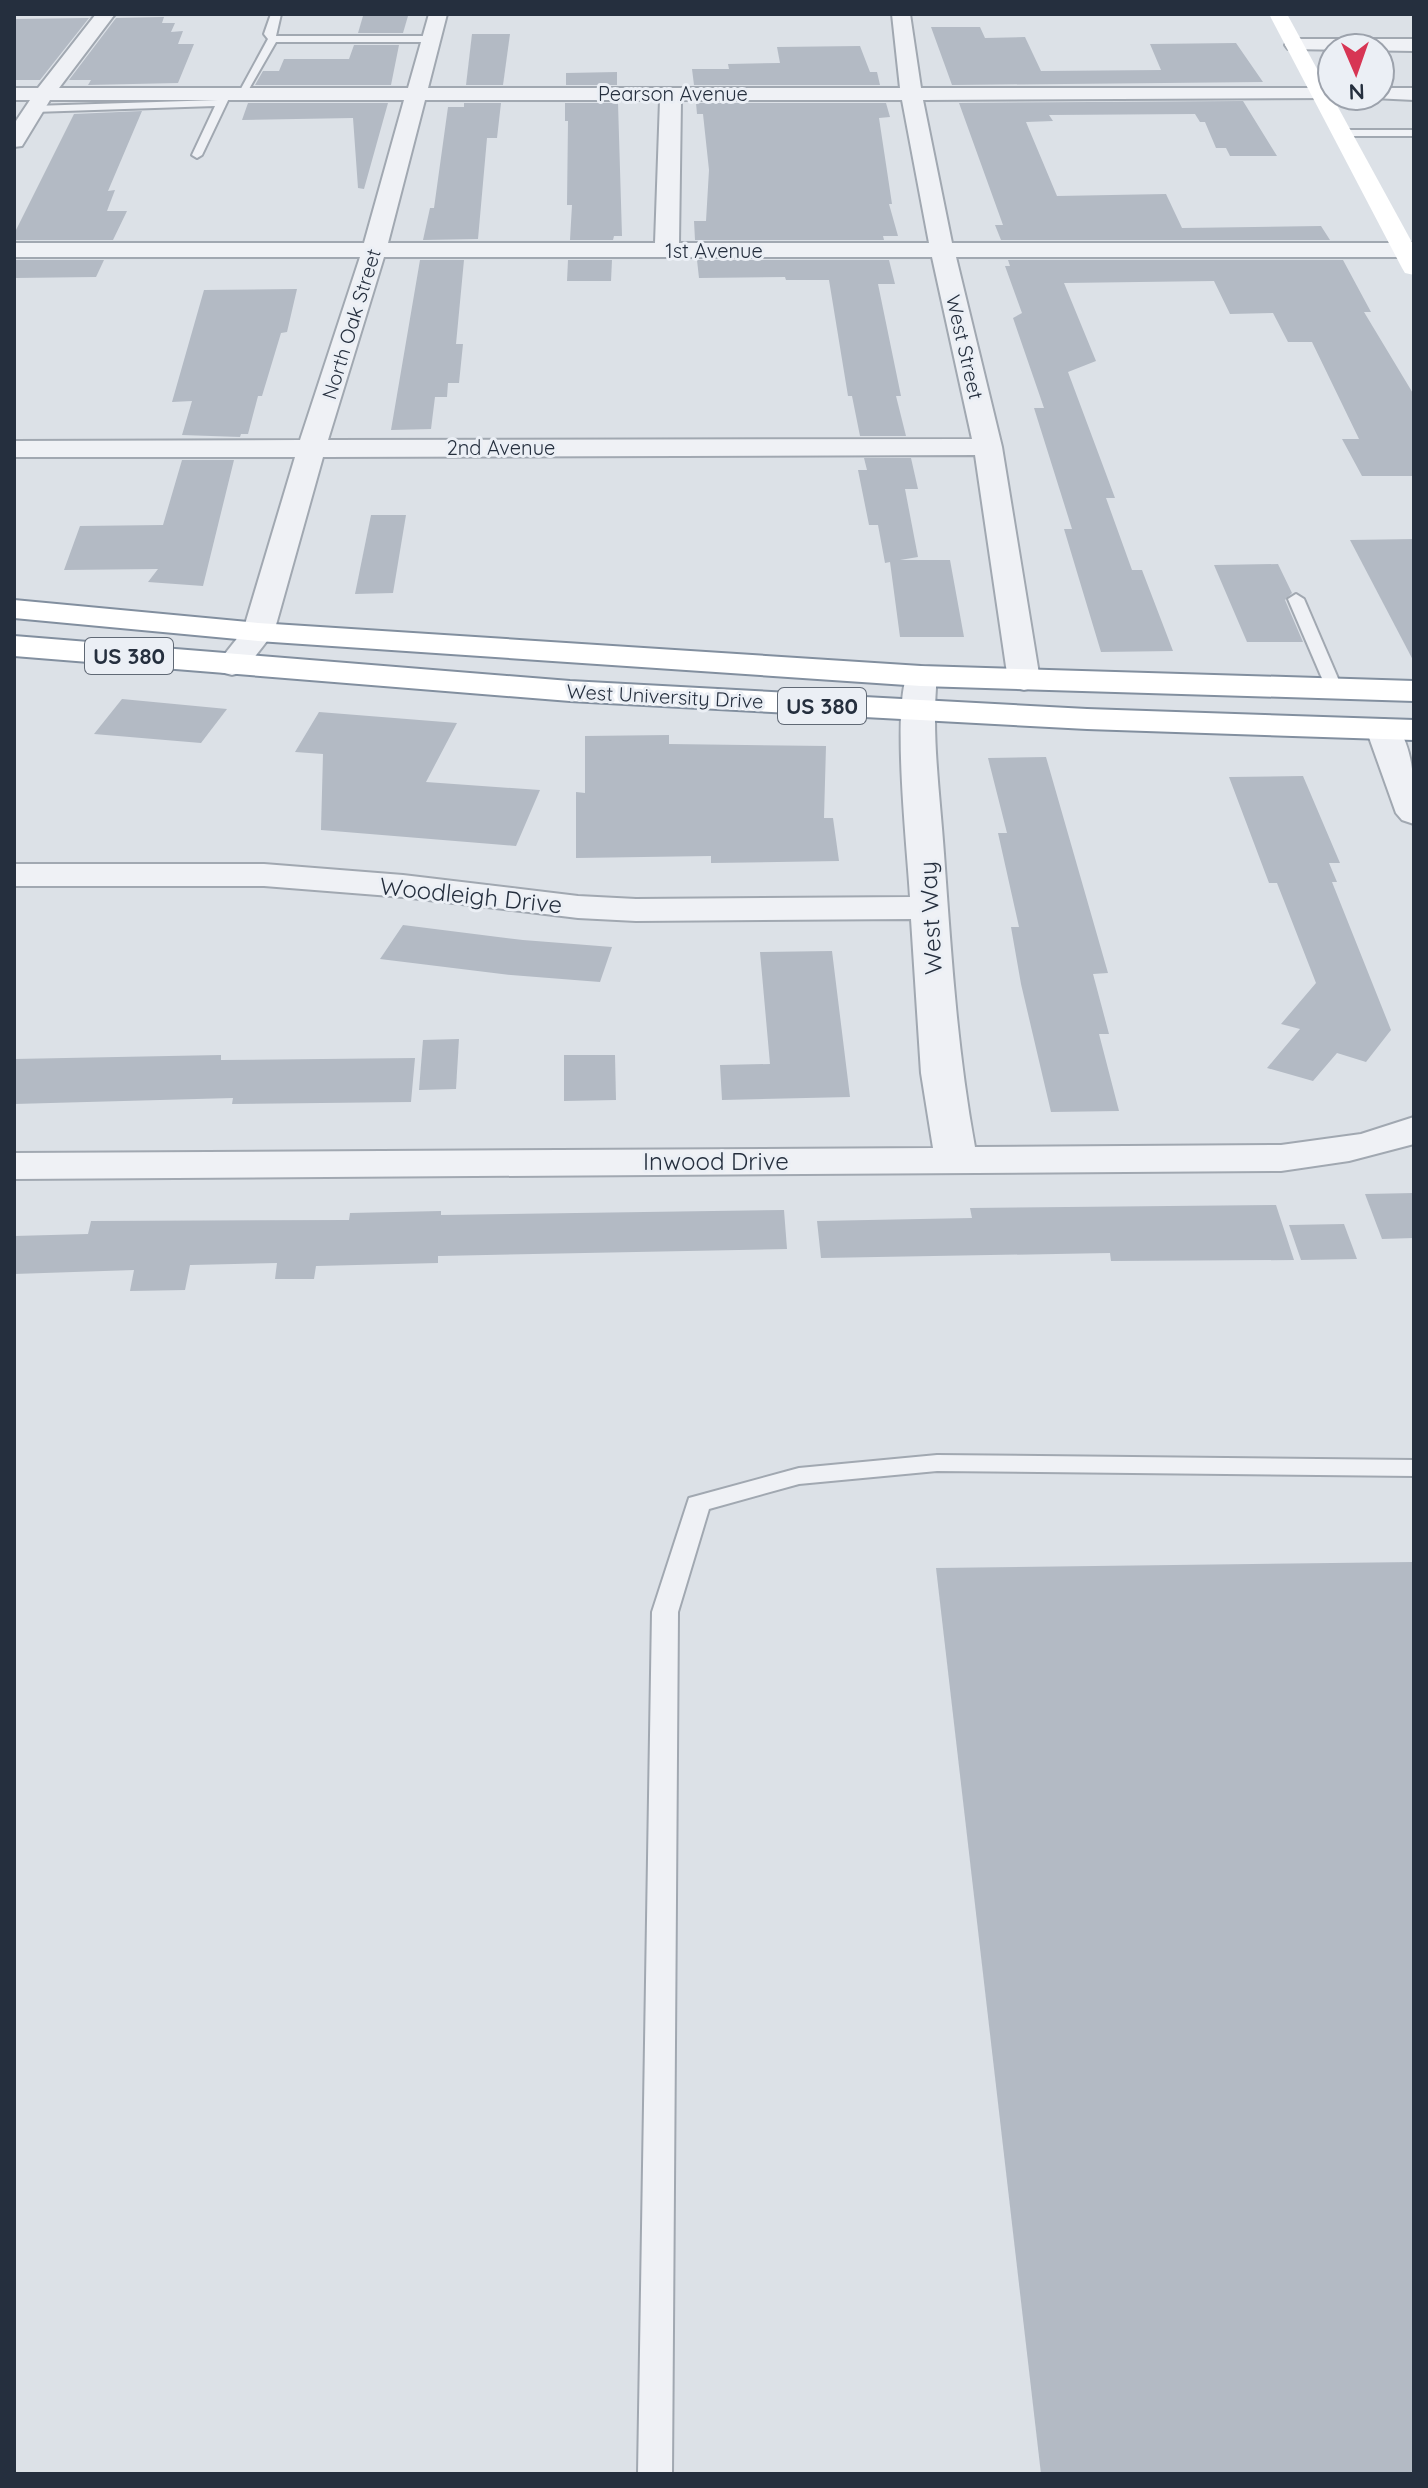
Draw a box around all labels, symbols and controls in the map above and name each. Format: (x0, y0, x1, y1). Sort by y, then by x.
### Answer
north arrow (1316, 32, 1396, 112)
text: N (1348, 78, 1365, 106)
street label: Pearson Avenue (598, 81, 748, 106)
street label: 1st Avenue (665, 238, 763, 263)
street label: North Oak Street (316, 245, 386, 402)
street label: West Street (941, 292, 989, 402)
street label: 2nd Avenue (447, 435, 555, 460)
road number: US 380 (85, 638, 173, 674)
street label: West University Drive (566, 678, 764, 714)
road number: US 380 (778, 688, 866, 724)
street label: West Way (912, 861, 948, 975)
street label: Woodleigh Drive (378, 871, 564, 919)
street label: Inwood Drive (643, 1146, 789, 1176)

